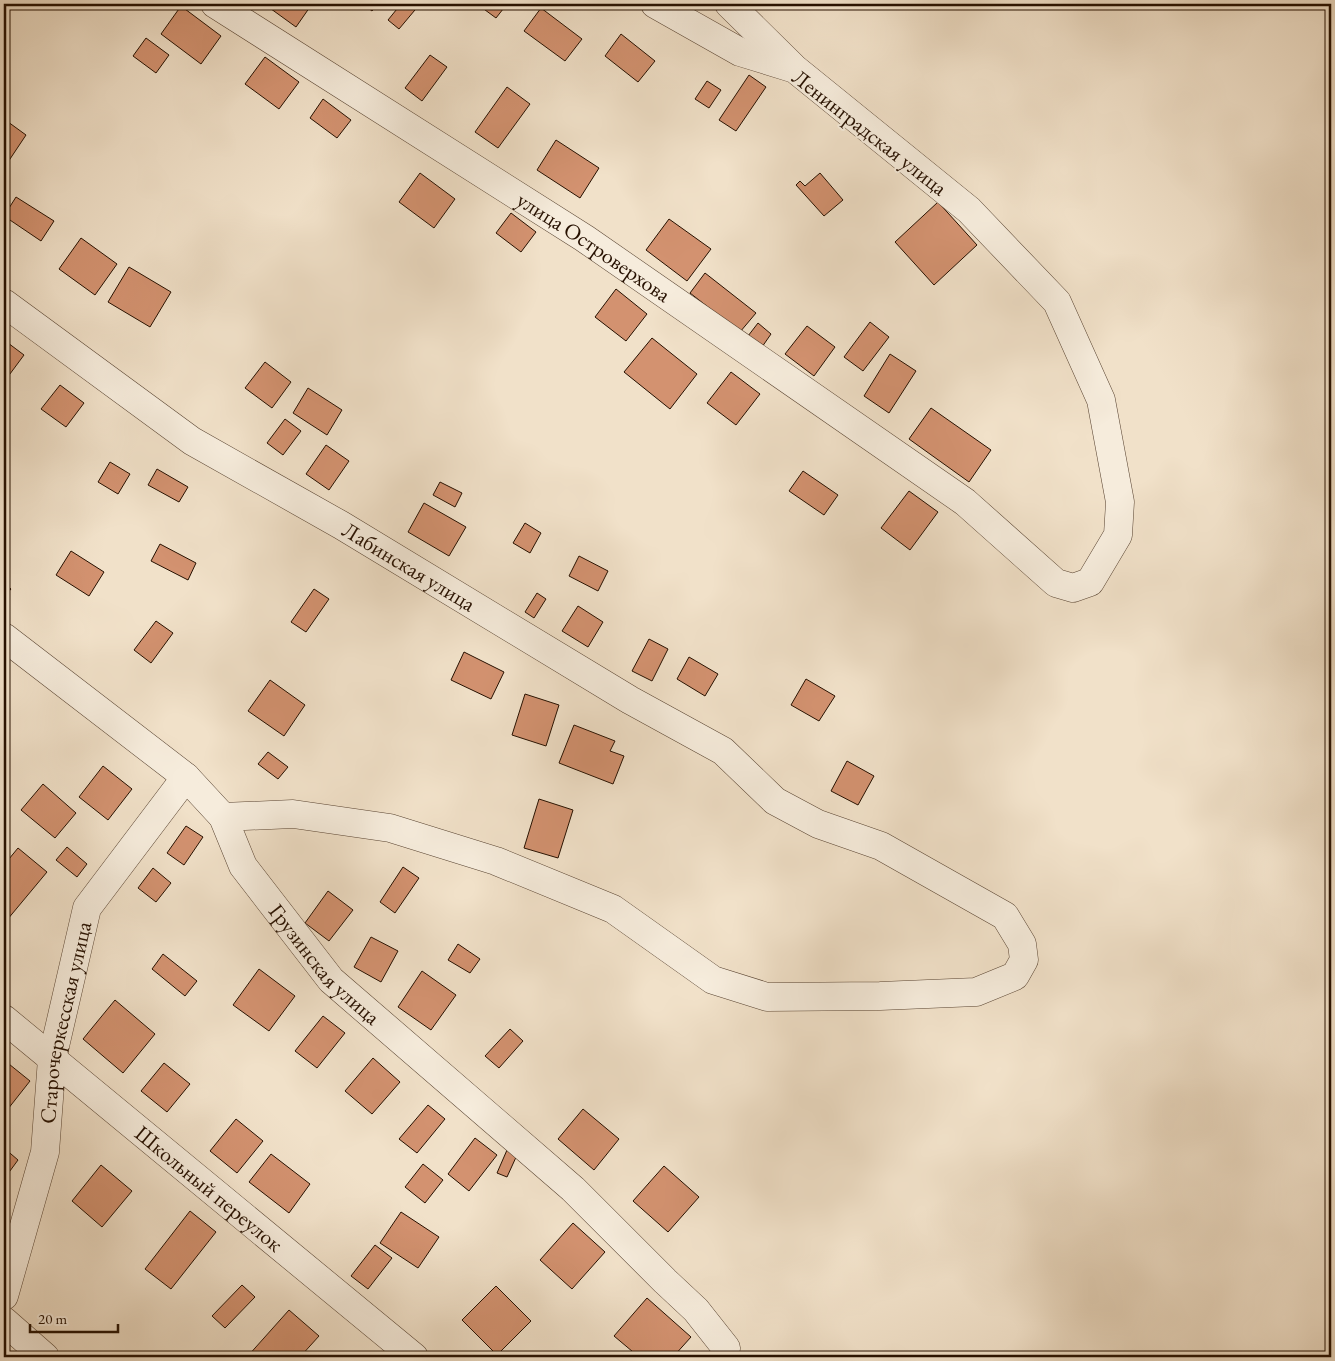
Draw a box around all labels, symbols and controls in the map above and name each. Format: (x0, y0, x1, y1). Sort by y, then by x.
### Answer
street label: Ленинградская улица (786, 63, 953, 202)
street label: улица Островерхова (511, 185, 677, 309)
street label: Лабинская улица (337, 515, 481, 618)
street label: Грузинская улица (262, 898, 386, 1031)
street label: Старочеркесская улица (33, 918, 98, 1125)
street label: Школьный переулок (129, 1119, 290, 1259)
scale bar (30, 1301, 118, 1333)
text: 20 m (38, 1309, 67, 1328)

